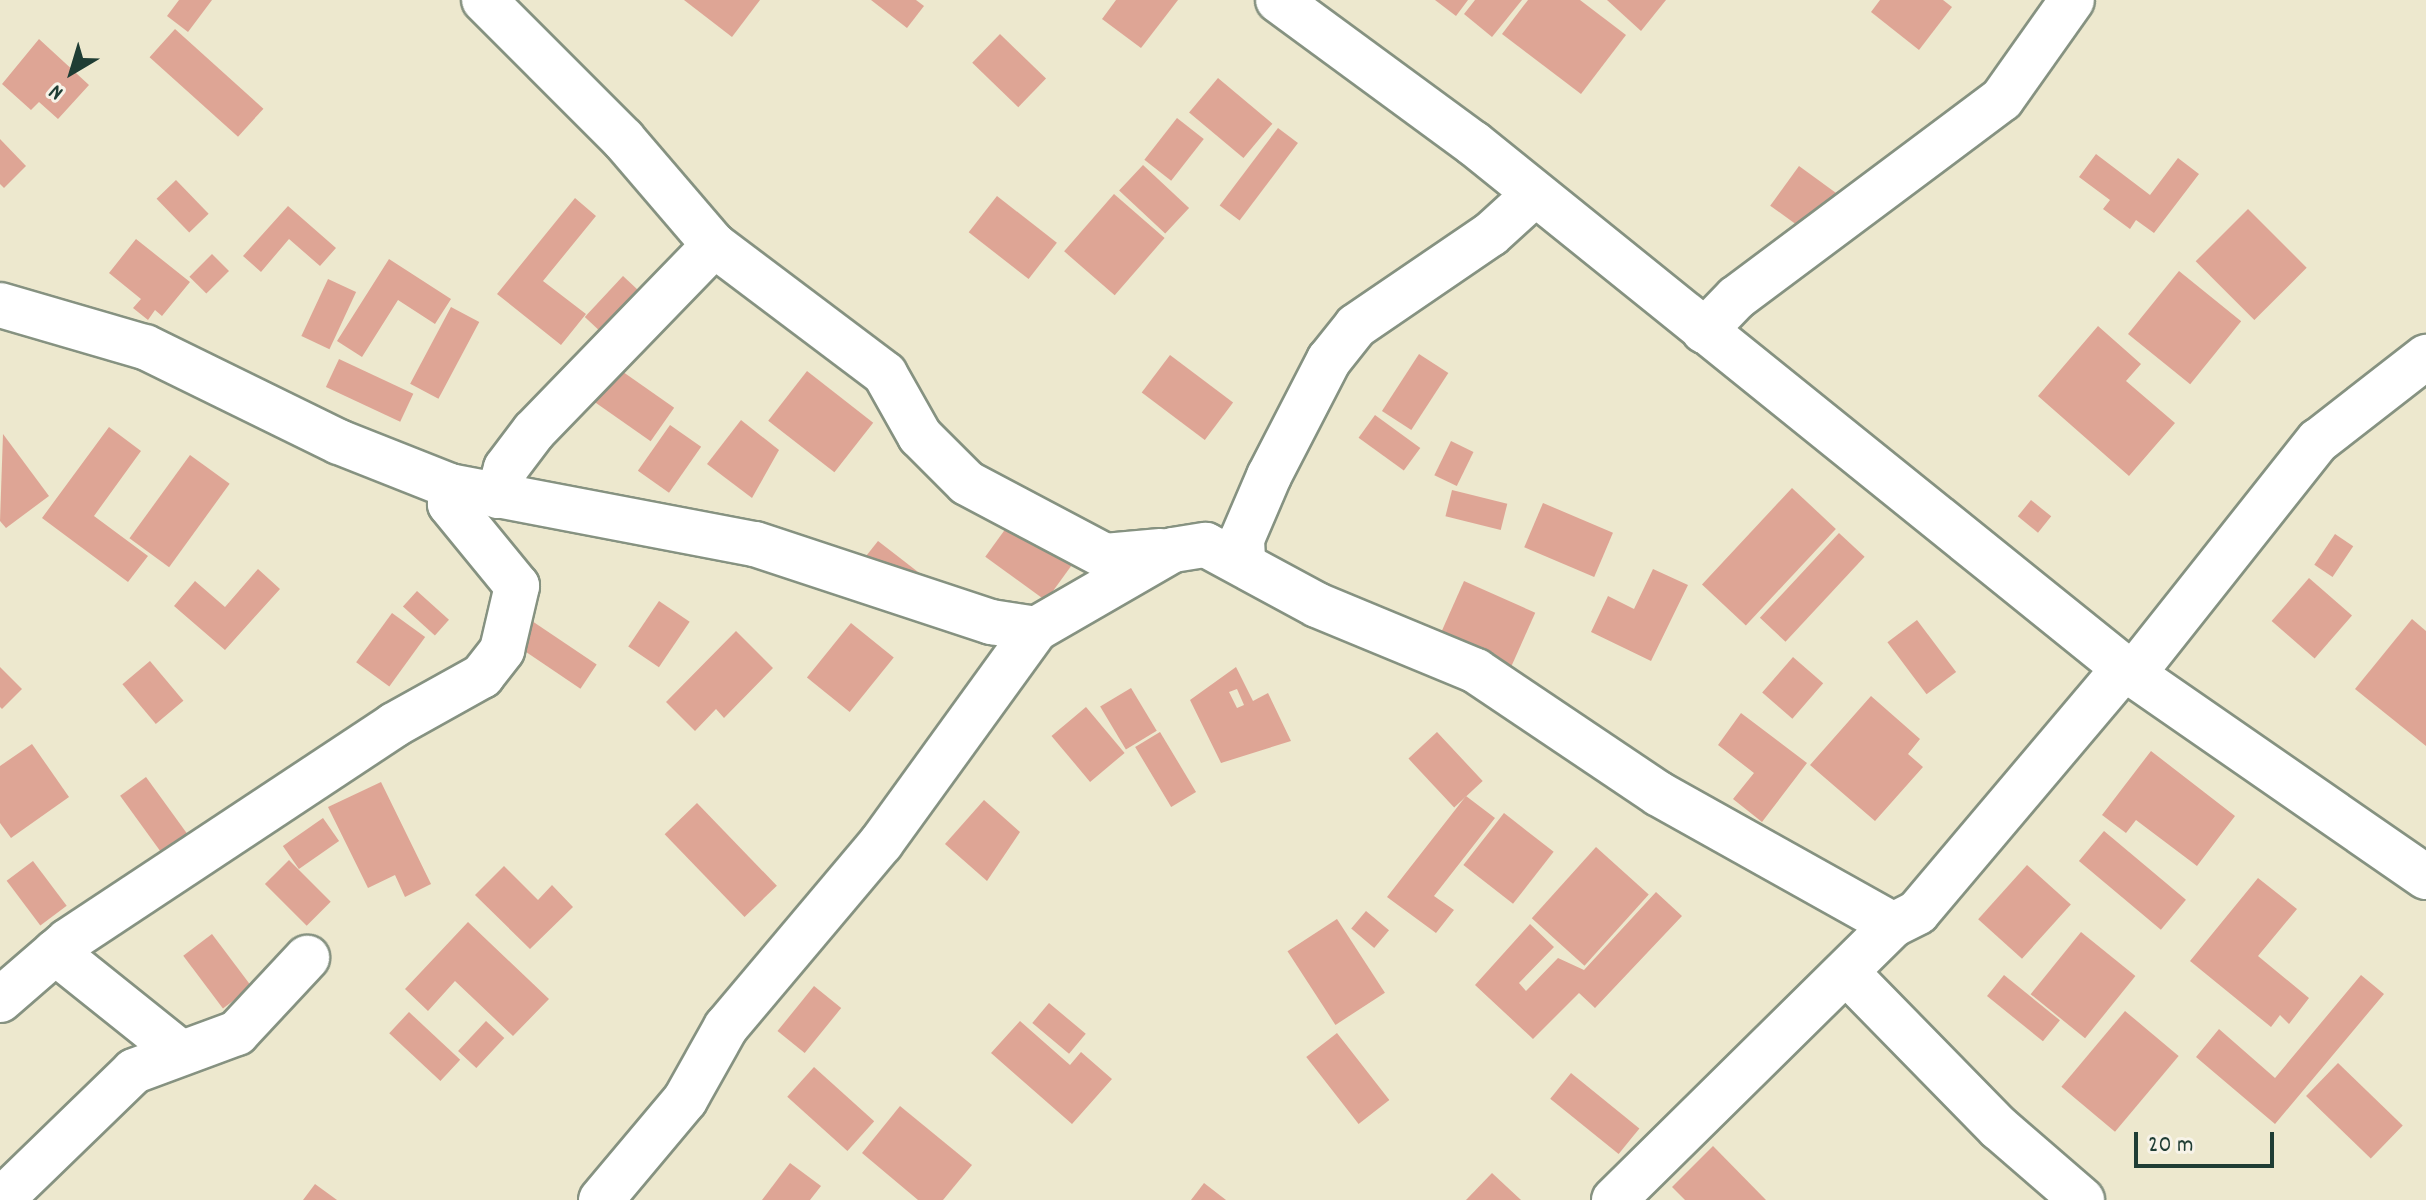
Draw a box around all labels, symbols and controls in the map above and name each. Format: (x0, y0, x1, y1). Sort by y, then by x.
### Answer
north arrow (32, 32, 112, 112)
text: N (43, 76, 71, 107)
scale bar (2138, 1116, 2278, 1166)
text: 20 m (2148, 1129, 2194, 1163)

